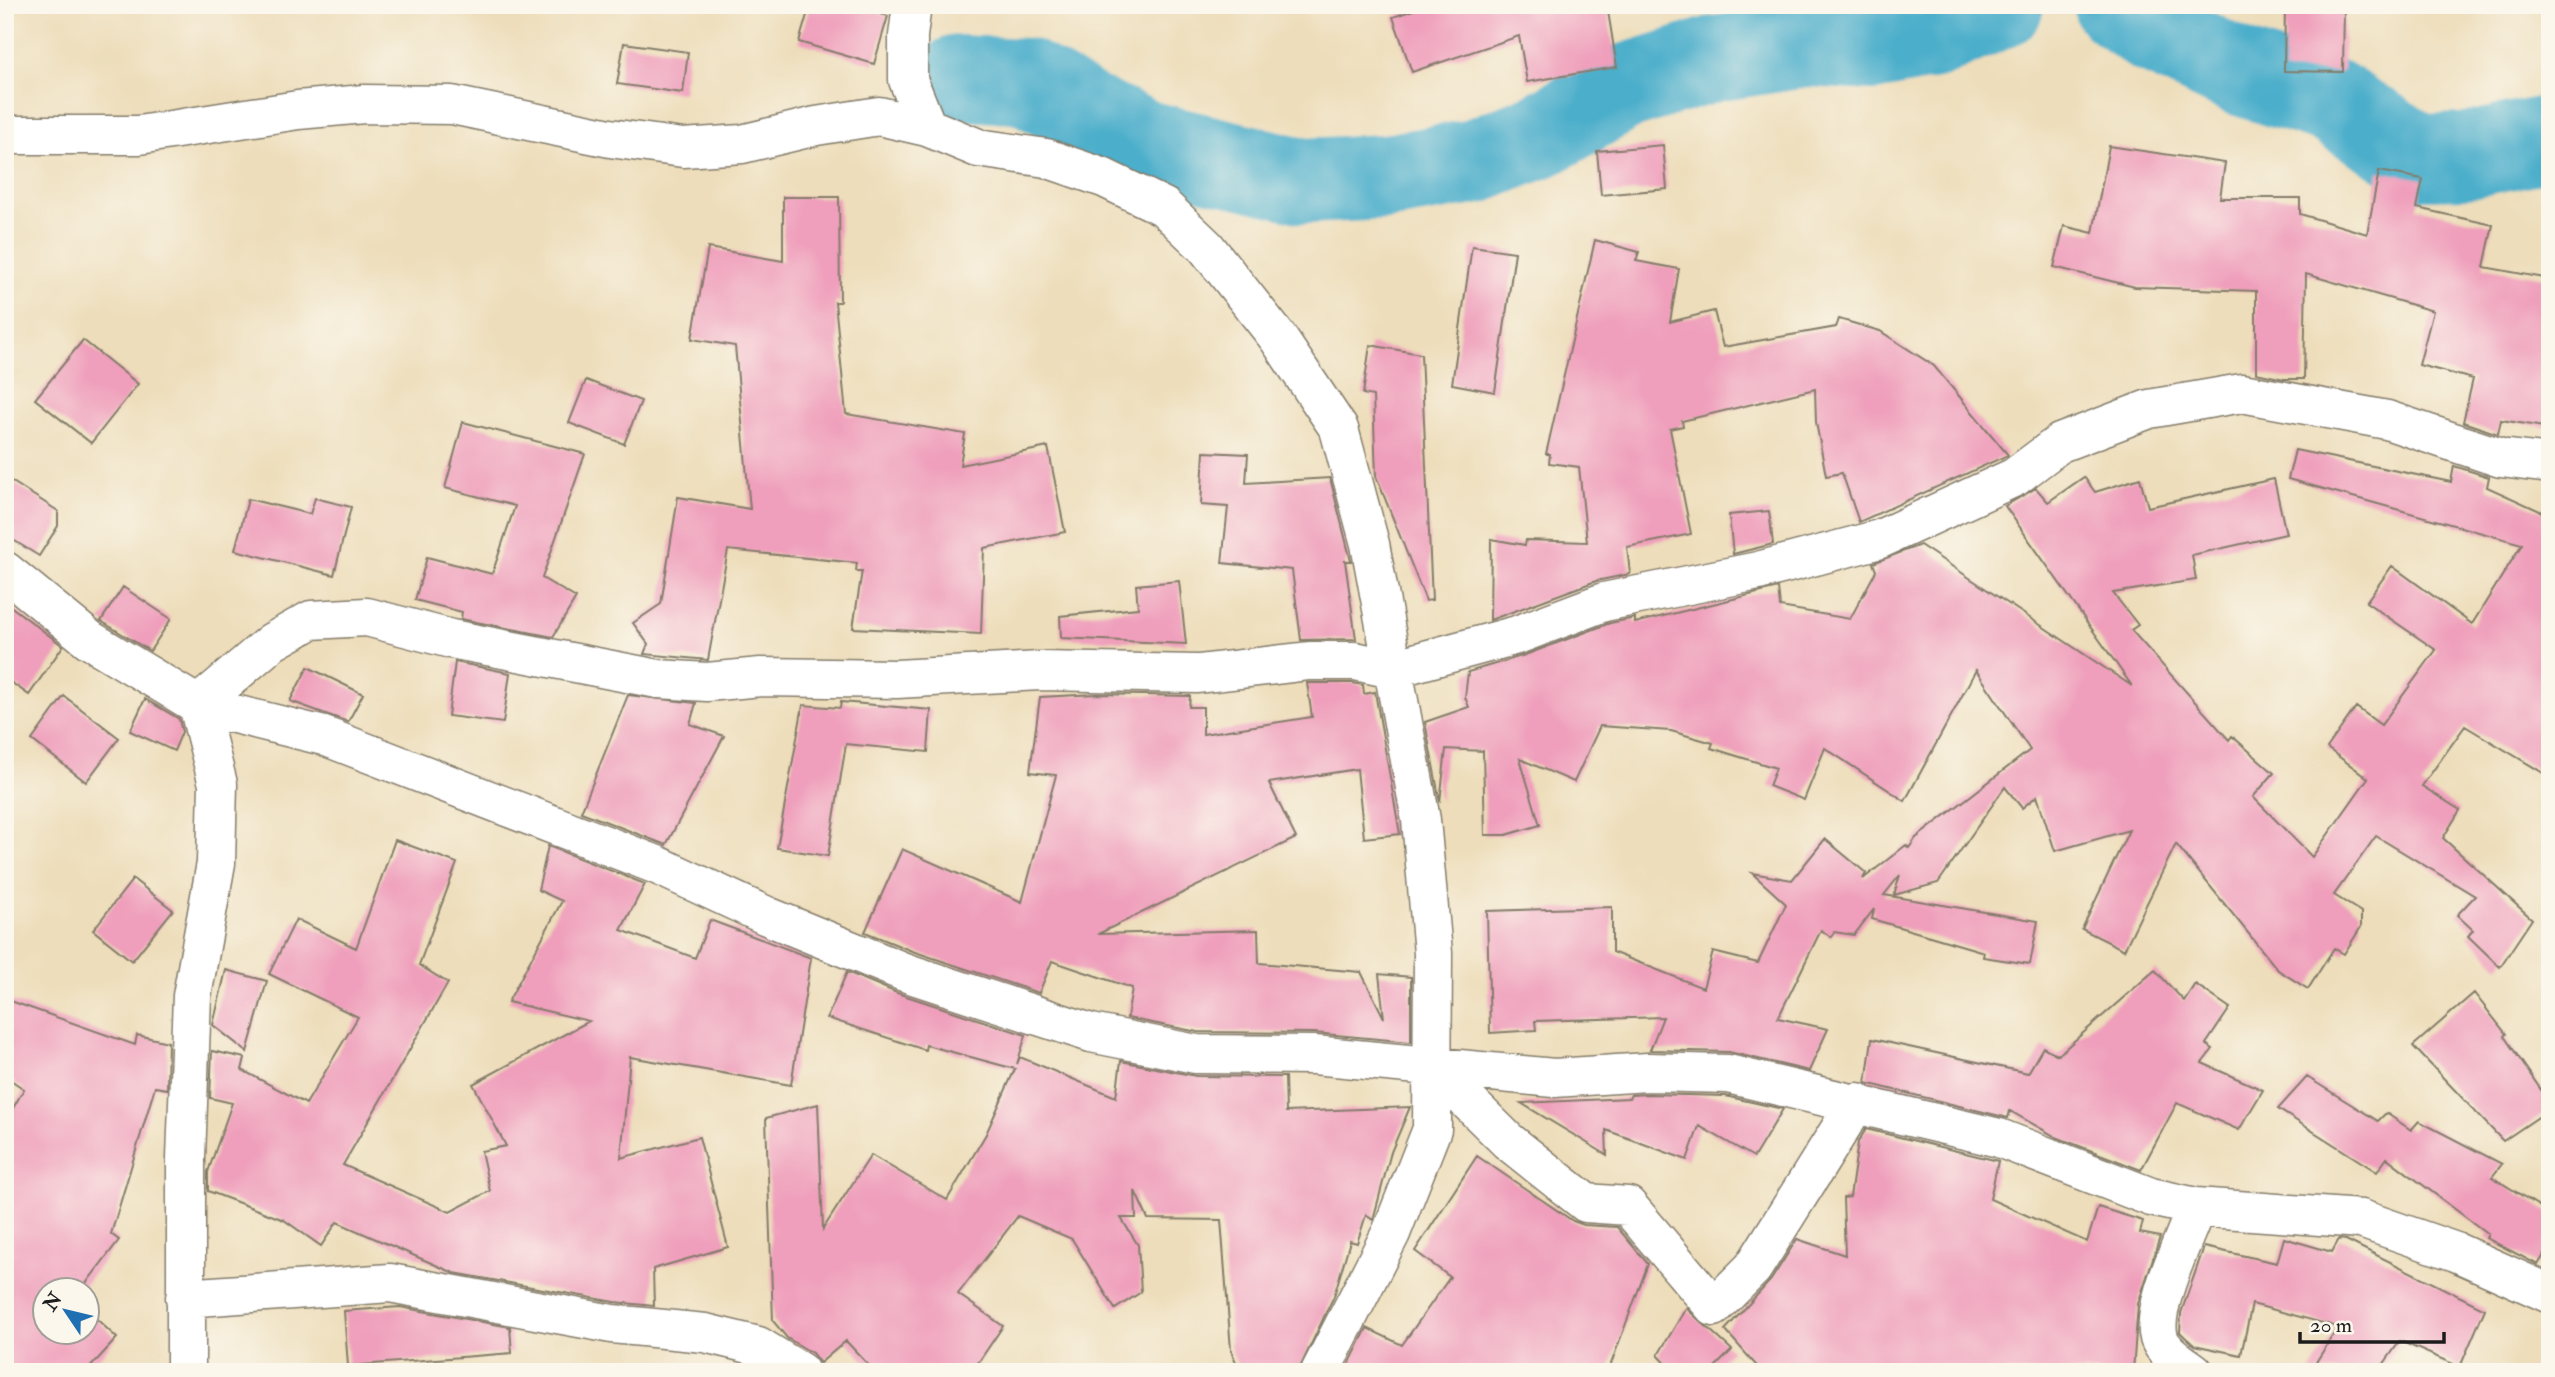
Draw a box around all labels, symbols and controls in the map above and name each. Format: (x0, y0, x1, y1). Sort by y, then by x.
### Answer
north arrow (32, 1276, 102, 1346)
text: N (38, 1287, 68, 1316)
scale bar (2300, 1300, 2443, 1344)
text: 20 m (2310, 1312, 2352, 1339)

